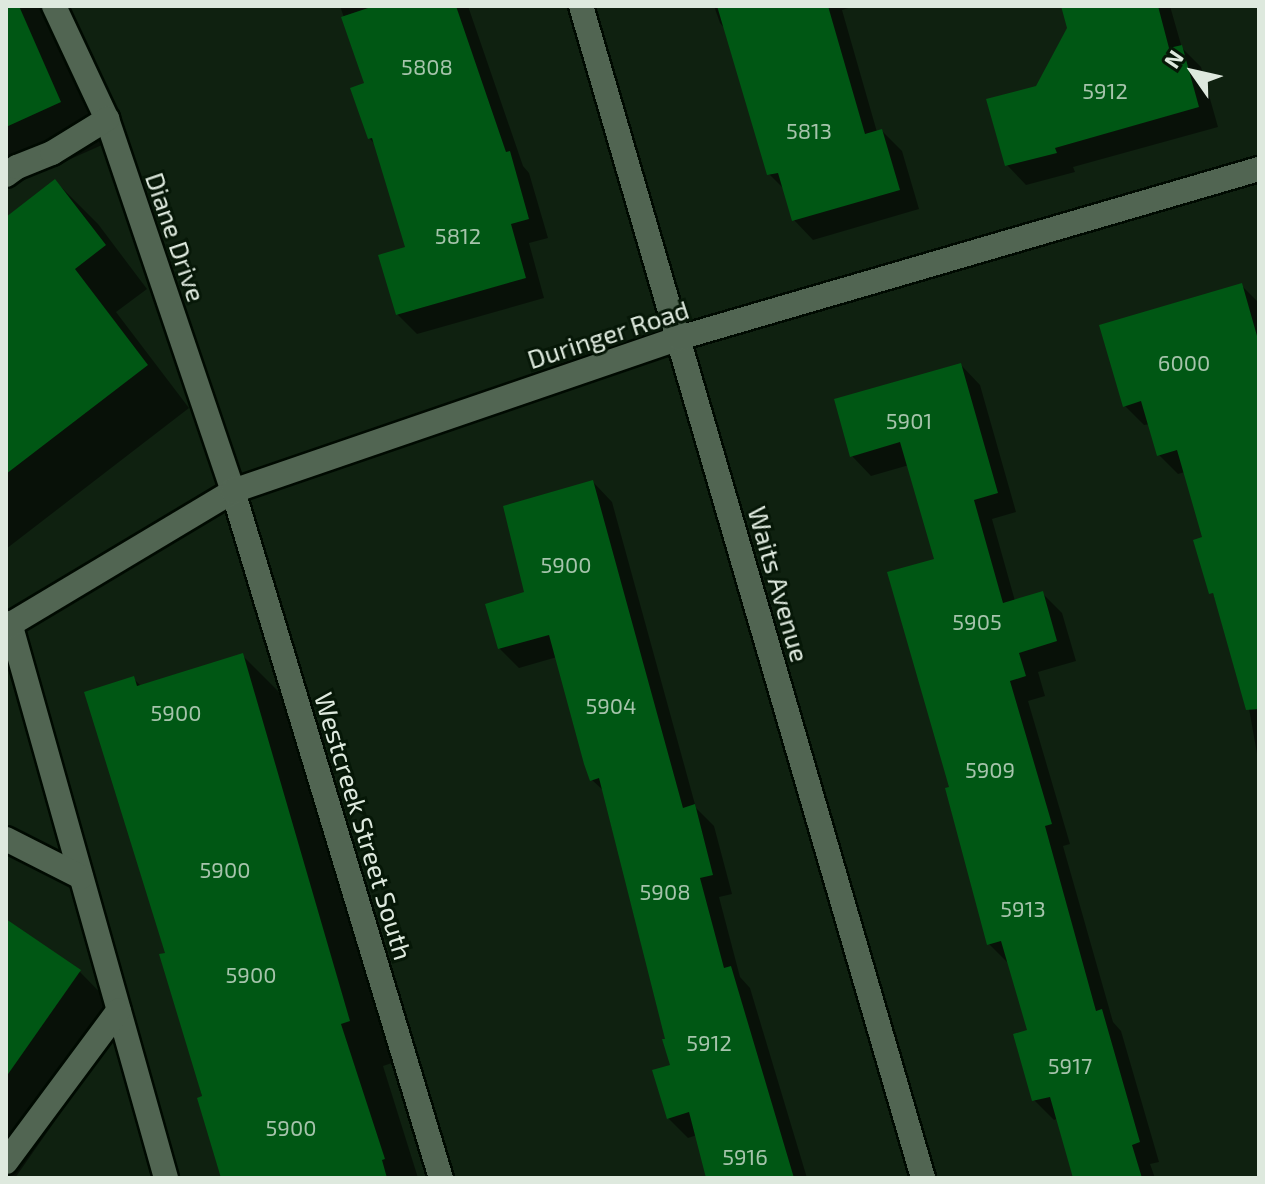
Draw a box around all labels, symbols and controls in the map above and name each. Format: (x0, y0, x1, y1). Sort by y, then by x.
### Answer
north arrow (1153, 32, 1233, 112)
text: N (1158, 45, 1188, 72)
house number: 5808 (401, 54, 453, 80)
house number: 5912 (1082, 78, 1128, 104)
house number: 5813 (786, 118, 832, 144)
street label: Diane Drive (139, 168, 213, 306)
house number: 5812 (435, 223, 481, 249)
street label: Duringer Road (523, 293, 693, 375)
house number: 6000 (1158, 350, 1210, 376)
house number: 5901 (886, 408, 932, 434)
street label: Waits Avenue (742, 502, 816, 666)
house number: 5900 (541, 552, 591, 578)
house number: 5905 (952, 609, 1002, 635)
street label: Westcreek Street South (308, 688, 420, 964)
house number: 5904 (585, 693, 637, 719)
house number: 5900 (151, 700, 201, 726)
house number: 5909 (965, 757, 1015, 783)
house number: 5900 (200, 857, 250, 883)
house number: 5908 (640, 879, 690, 905)
house number: 5913 (1000, 896, 1046, 922)
house number: 5900 (226, 962, 276, 988)
house number: 5912 (686, 1030, 732, 1056)
house number: 5917 (1048, 1053, 1092, 1079)
house number: 5900 (266, 1115, 316, 1141)
house number: 5916 (722, 1144, 768, 1170)

